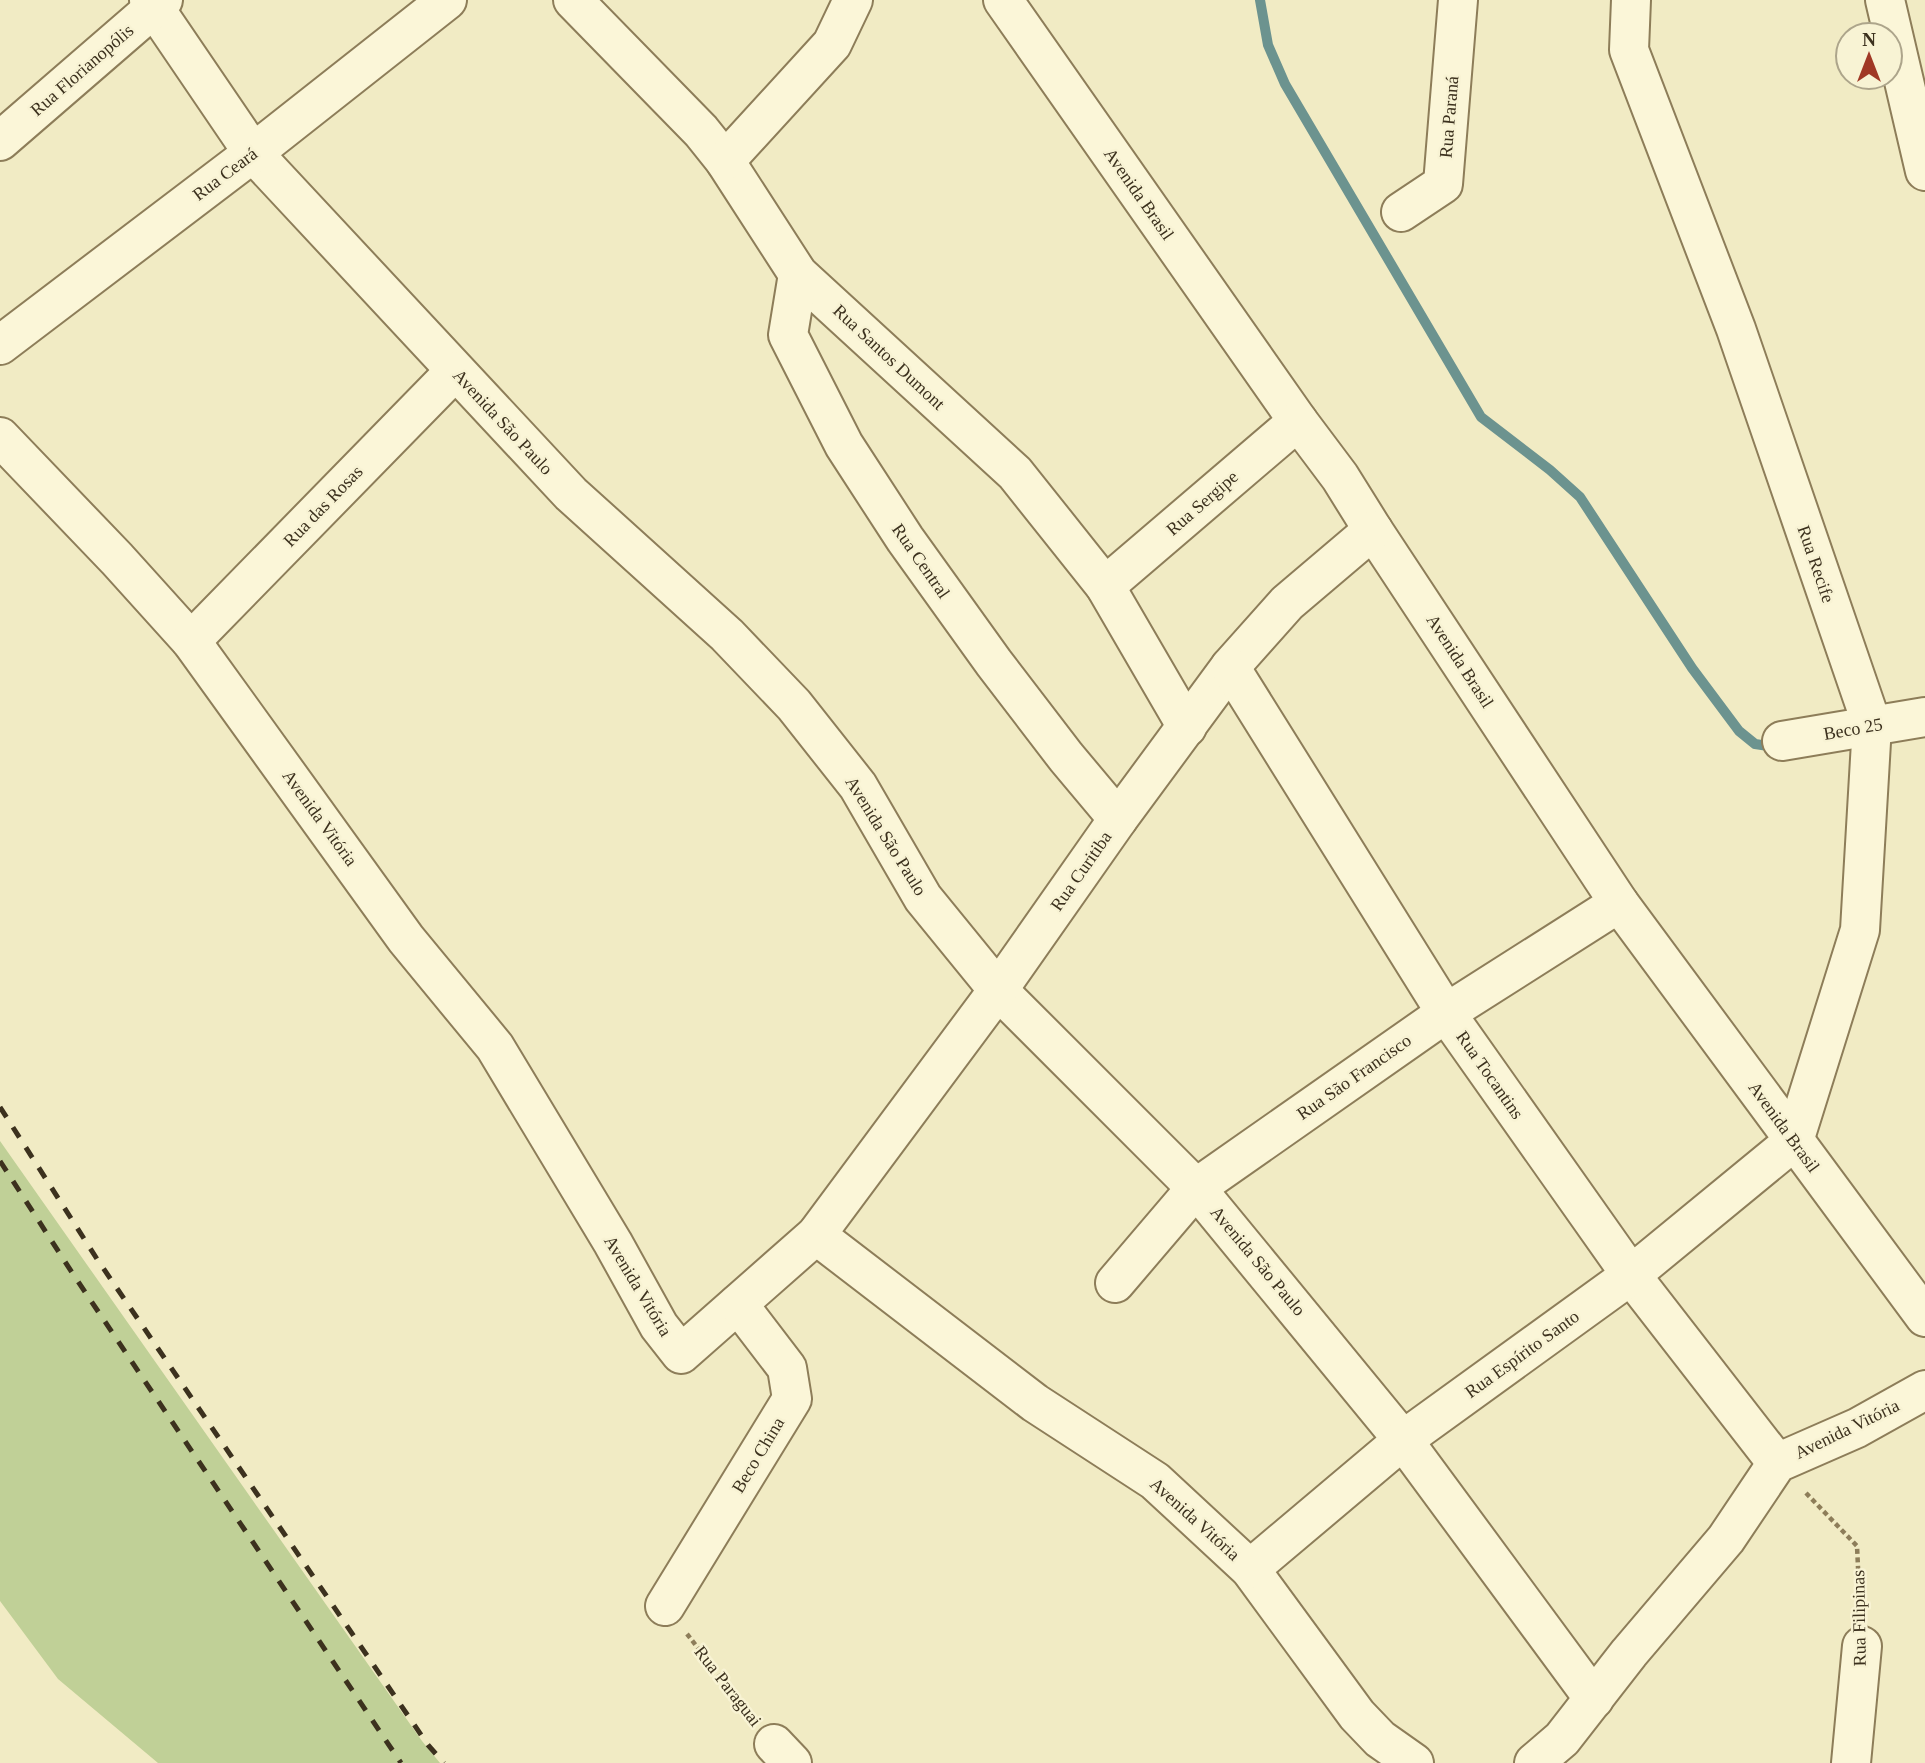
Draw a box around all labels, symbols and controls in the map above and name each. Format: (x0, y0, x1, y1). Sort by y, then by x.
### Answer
street label: Rua Florianopólis (27, 20, 137, 120)
north arrow (1834, 21, 1904, 91)
text: N (1862, 29, 1876, 50)
street label: Rua Paraná (1435, 75, 1463, 159)
street label: Rua Ceará (189, 143, 261, 205)
street label: Avenida Brasil (1100, 144, 1178, 244)
street label: Rua Santos Dumont (829, 300, 949, 414)
street label: Avenida São Paulo (449, 365, 557, 479)
street label: Rua das Rosas (279, 461, 367, 551)
street label: Rua Sergipe (1162, 467, 1242, 539)
street label: Rua Central (888, 520, 954, 602)
street label: Rua Recife (1793, 523, 1839, 605)
street label: Avenida Brasil (1422, 611, 1498, 711)
street label: Beco 25 (1822, 714, 1884, 744)
street label: Avenida Vitória (278, 766, 362, 870)
street label: Avenida São Paulo (841, 773, 931, 899)
street label: Rua Curitiba (1046, 827, 1116, 915)
street label: Rua Tocantins (1452, 1027, 1528, 1123)
street label: Rua São Francisco (1293, 1030, 1415, 1124)
street label: Avenida Brasil (1744, 1078, 1824, 1176)
street label: Avenida São Paulo (1206, 1202, 1310, 1320)
street label: Avenida Vitória (600, 1232, 676, 1340)
street label: Rua Espírito Santo (1461, 1306, 1583, 1402)
street label: Avenida Vitória (1792, 1395, 1902, 1463)
street label: Beco China (728, 1414, 788, 1496)
street label: Avenida Vitória (1146, 1474, 1244, 1564)
street label: Rua Filipinas (1848, 1570, 1870, 1666)
street label: Rua Paraguai (690, 1642, 766, 1730)

